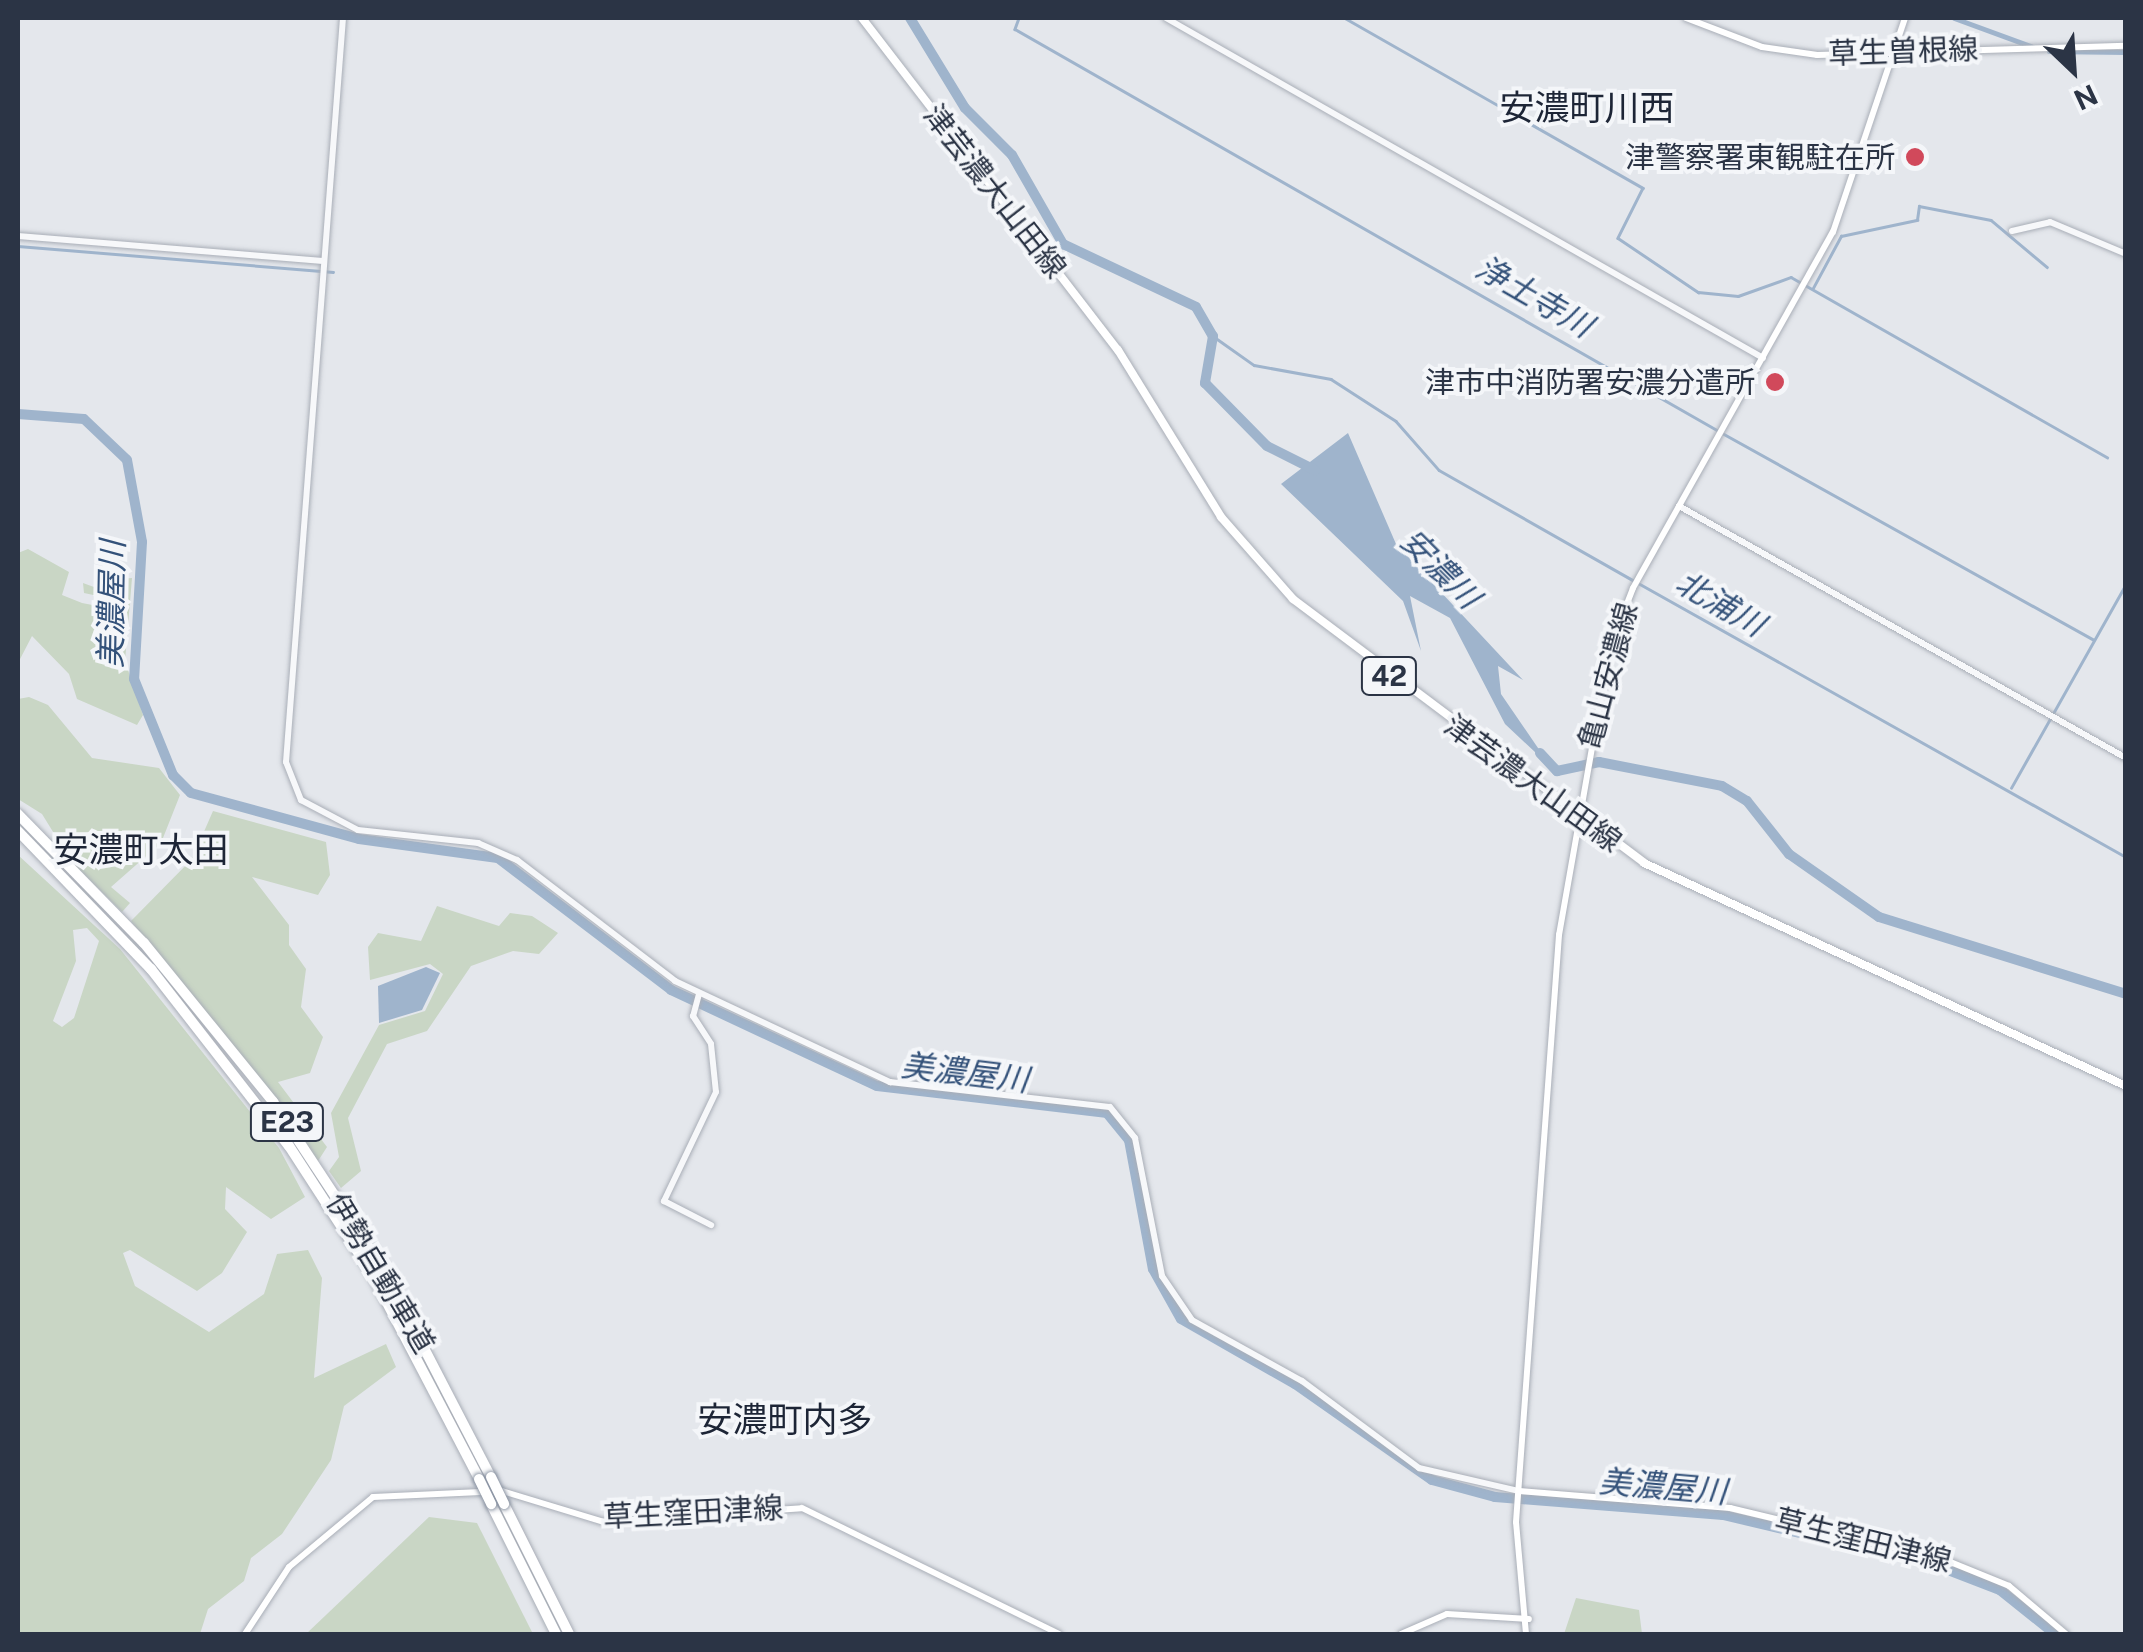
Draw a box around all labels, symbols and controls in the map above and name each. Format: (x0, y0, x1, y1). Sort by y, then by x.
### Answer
north arrow (2023, 20, 2123, 120)
street label: 草生曽根線 (1827, 30, 1979, 72)
text: N (2069, 78, 2103, 117)
district label: 安濃町川西 (1500, 87, 1674, 129)
street label: 津芸濃大山田線 (916, 97, 1074, 285)
place label: 津警察署東観駐在所 (1625, 139, 1895, 175)
marker: 津警察署東観駐在所 (1904, 146, 1926, 168)
water label: 浄土寺川 (1469, 248, 1599, 346)
place label: 津市中消防署安濃分遣所 (1425, 364, 1755, 400)
marker: 津市中消防署安濃分遣所 (1764, 371, 1786, 393)
water label: 安濃川 (1392, 521, 1488, 617)
water label: 美濃屋川 (92, 540, 132, 668)
water label: 北浦川 (1669, 563, 1771, 645)
street label: 亀山安濃線 (1571, 599, 1645, 753)
road number: 42 (1359, 653, 1419, 699)
street label: 津芸濃大山田線 (1437, 707, 1629, 859)
district label: 安濃町太田 (54, 829, 228, 871)
water label: 美濃屋川 (899, 1046, 1031, 1100)
road number: E23 (250, 1099, 324, 1145)
street label: 伊勢自動車道 (319, 1187, 443, 1359)
district label: 安濃町内多 (698, 1399, 872, 1441)
water label: 美濃屋川 (1598, 1462, 1728, 1512)
street label: 草生窪田津線 (602, 1489, 784, 1535)
street label: 草生窪田津線 (1771, 1501, 1955, 1579)

